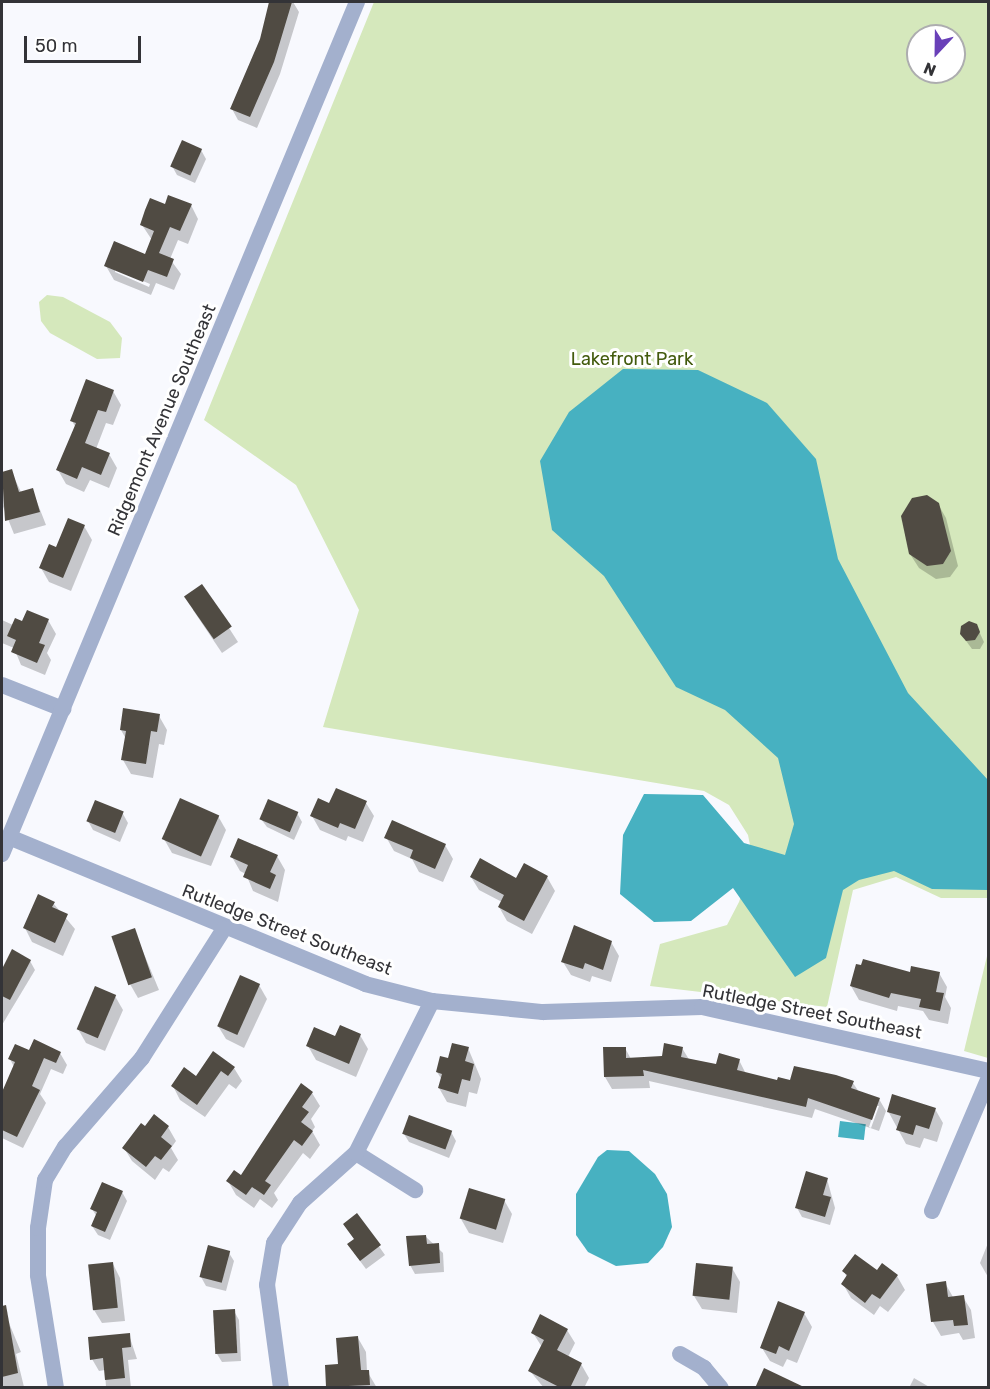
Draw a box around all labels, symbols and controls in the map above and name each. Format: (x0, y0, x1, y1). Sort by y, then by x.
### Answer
scale bar (27, 24, 144, 62)
north arrow (906, 24, 966, 84)
text: 50 m (35, 35, 78, 57)
text: N (921, 58, 939, 80)
street label: Ridgemont Avenue Southeast (103, 301, 221, 539)
park label: Lakefront Park (571, 348, 693, 370)
street label: Rutledge Street Southeast (179, 880, 395, 980)
street label: Rutledge Street Southeast (700, 980, 924, 1044)

